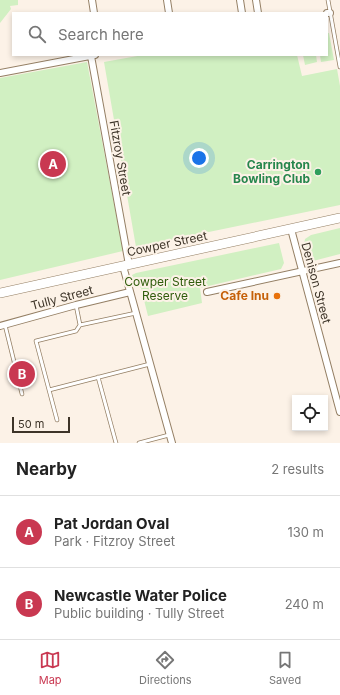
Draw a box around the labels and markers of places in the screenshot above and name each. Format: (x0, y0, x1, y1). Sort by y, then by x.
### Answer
pin: A (40, 149, 66, 179)
place label: Carrington Bowling Club (233, 157, 310, 186)
marker: Carrington Bowling Club (313, 167, 323, 177)
place label: Cafe Inu (220, 288, 269, 303)
marker: Cafe Inu (272, 291, 282, 301)
pin: B (9, 359, 35, 389)

